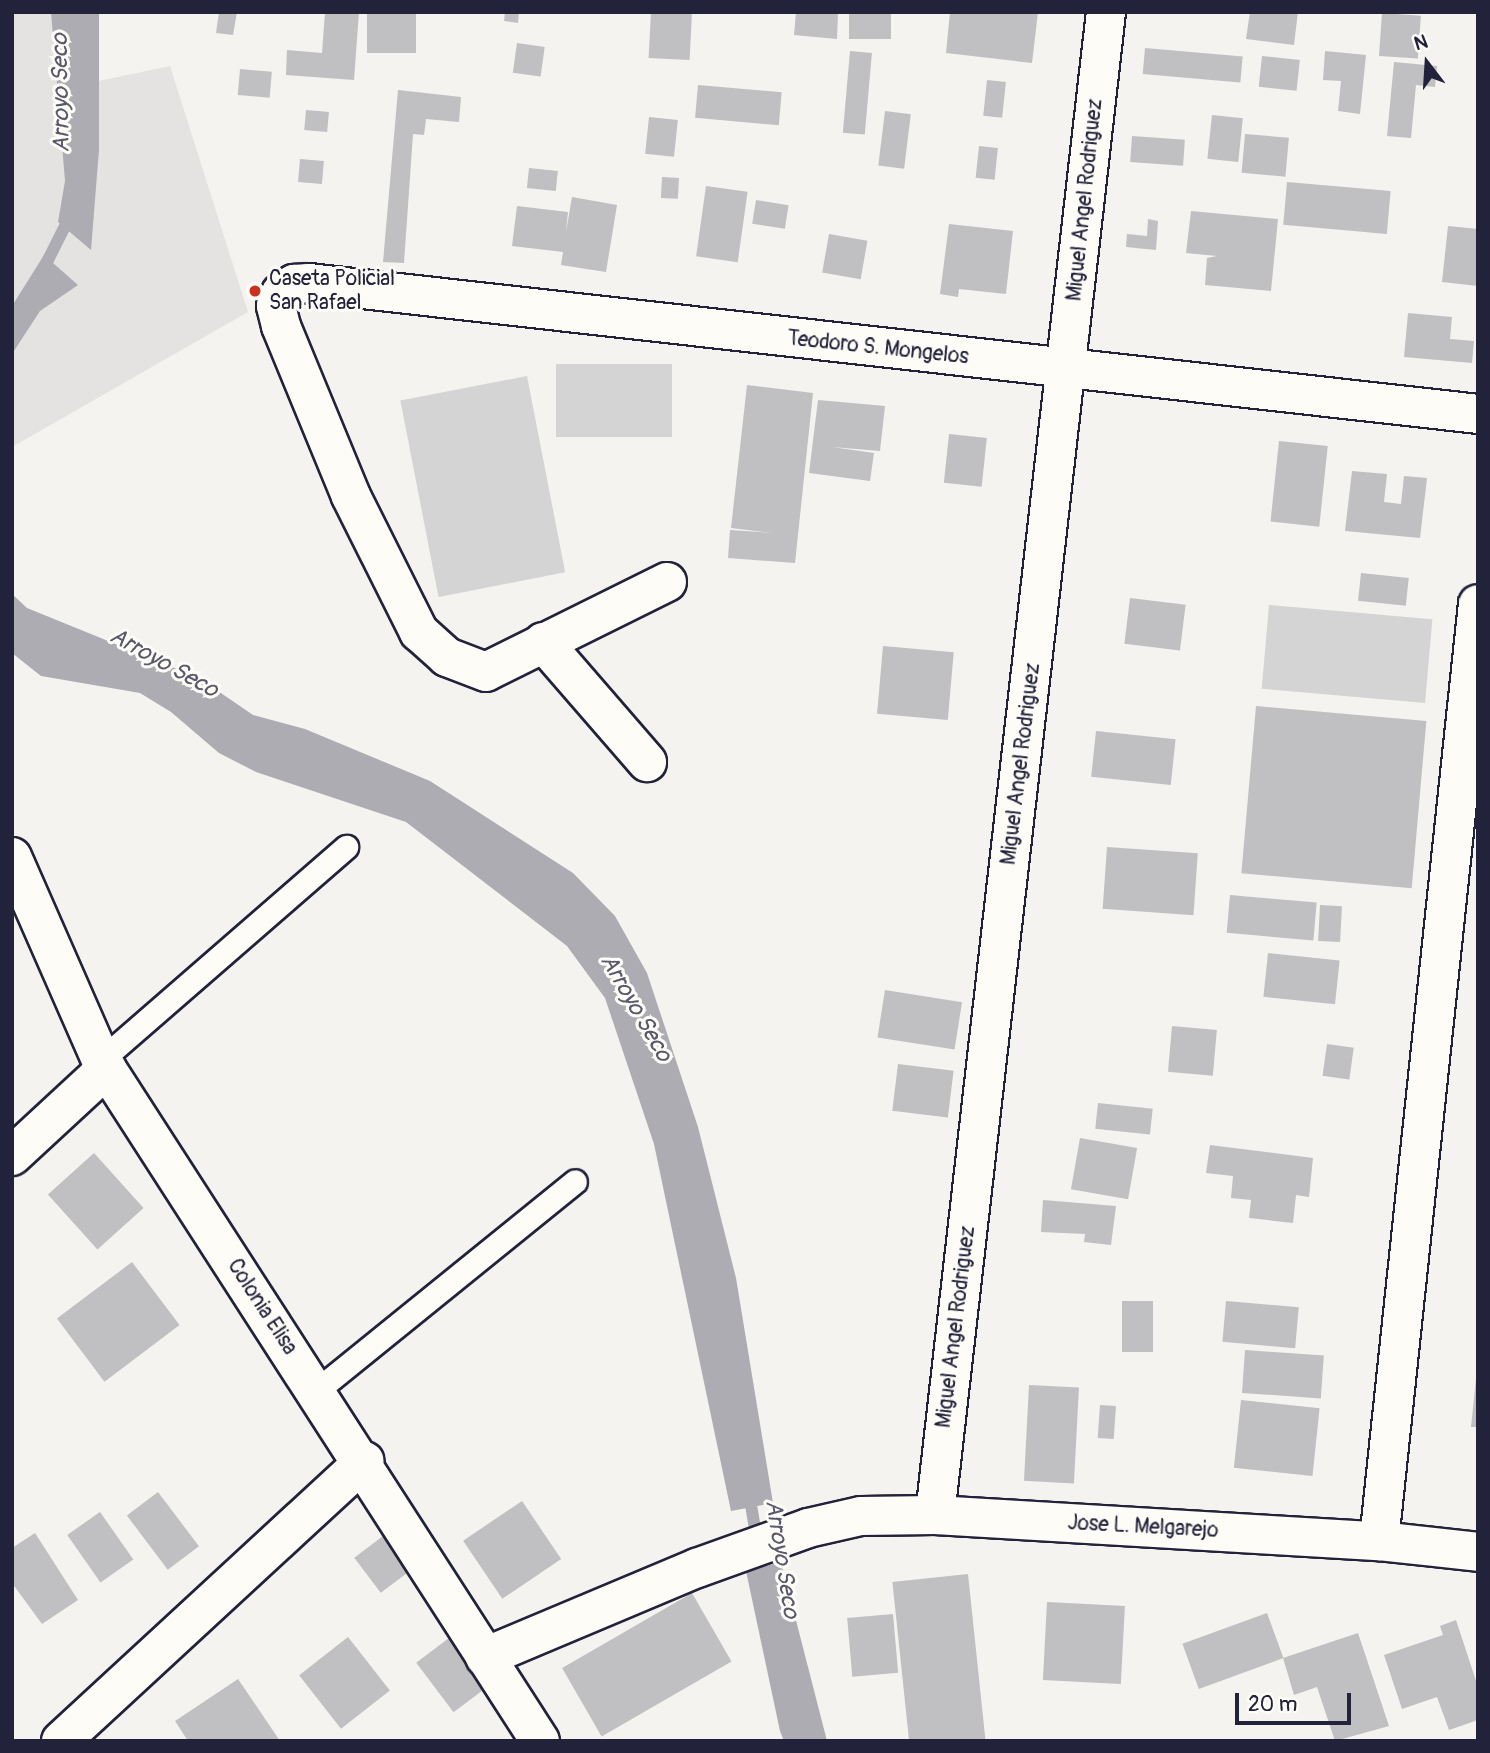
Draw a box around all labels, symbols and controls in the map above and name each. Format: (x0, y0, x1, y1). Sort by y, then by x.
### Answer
north arrow (1392, 28, 1462, 98)
text: N (1411, 30, 1431, 56)
water label: Arroyo Seco (46, 33, 76, 153)
street label: Miguel Angel Rodriguez (1062, 98, 1108, 302)
place label: Caseta Policial San Rafael (269, 266, 395, 316)
marker: Caseta Policial San Rafael (247, 283, 263, 299)
street label: Teodoro S. Mongelos (786, 326, 970, 370)
water label: Arroyo Seco (105, 622, 223, 704)
street label: Miguel Angel Rodriguez (996, 662, 1046, 866)
water label: Arroyo Seco (594, 949, 678, 1067)
street label: Miguel Angel Rodriguez (931, 1225, 981, 1429)
street label: Colonia Elisa (222, 1254, 302, 1360)
water label: Arroyo Seco (759, 1498, 805, 1620)
street label: Jose L. Melgarejo (1067, 1510, 1219, 1544)
scale bar (1238, 1680, 1354, 1724)
text: 20 m (1248, 1691, 1297, 1718)

